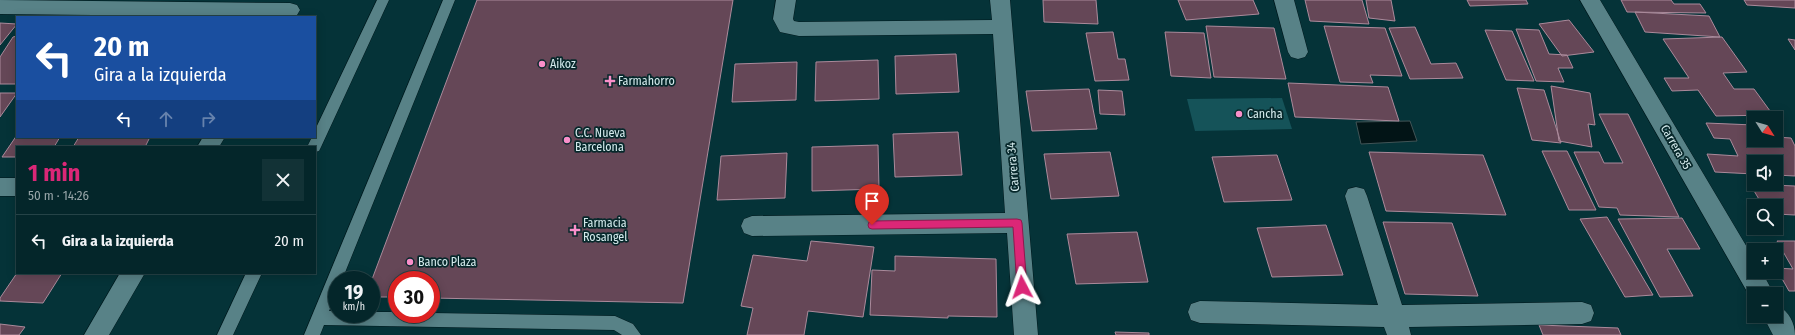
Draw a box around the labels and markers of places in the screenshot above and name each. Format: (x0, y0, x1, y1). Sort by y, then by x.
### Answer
place label: Aikoz (550, 57, 576, 71)
marker: Aikoz (537, 59, 547, 69)
place label: Farmahorro (618, 74, 675, 88)
marker: Farmahorro (605, 76, 615, 86)
place label: Cancha (1247, 107, 1283, 121)
marker: Cancha (1234, 109, 1244, 119)
place label: C.C. Nueva Barcelona (575, 126, 625, 154)
marker: C.C. Nueva Barcelona (562, 135, 572, 145)
pin (855, 184, 889, 225)
place label: Farmacia Rosangel (583, 216, 627, 244)
marker: Farmacia Rosangel (570, 225, 580, 235)
place label: Banco Plaza (418, 255, 477, 269)
marker: Banco Plaza (405, 257, 415, 267)

